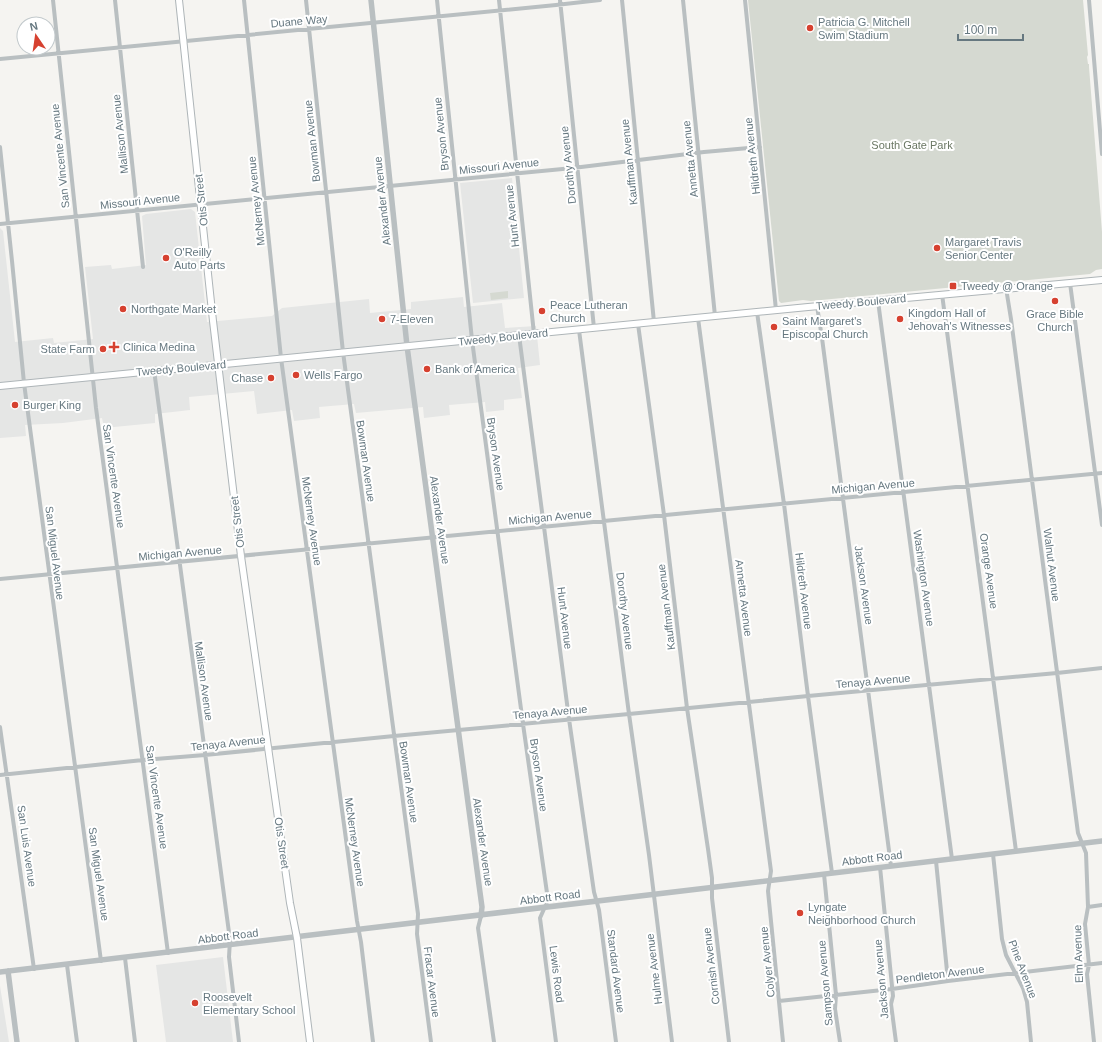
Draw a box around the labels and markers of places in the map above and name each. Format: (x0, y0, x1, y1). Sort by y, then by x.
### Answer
place label: Patricia G. Mitchell Swim Stadium (818, 16, 910, 41)
marker: Patricia G. Mitchell Swim Stadium (805, 23, 815, 33)
place label: Margaret Travis Senior Center (945, 236, 1022, 261)
marker: Margaret Travis Senior Center (932, 243, 942, 253)
place label: O'Reilly Auto Parts (174, 246, 226, 271)
marker: O'Reilly Auto Parts (161, 253, 171, 263)
place label: Tweedy @ Orange (961, 280, 1053, 292)
marker: Tweedy @ Orange (948, 281, 958, 291)
marker: Grace Bible Church (1050, 296, 1060, 306)
place label: Peace Lutheran Church (550, 299, 628, 324)
place label: Northgate Market (131, 303, 216, 315)
marker: Northgate Market (118, 304, 128, 314)
marker: Peace Lutheran Church (537, 306, 547, 316)
place label: Kingdom Hall of Jehovah's Witnesses (908, 307, 1011, 332)
place label: Grace Bible Church (1026, 308, 1084, 333)
place label: 7-Eleven (390, 313, 433, 325)
marker: 7-Eleven (377, 314, 387, 324)
marker: Kingdom Hall of Jehovah's Witnesses (895, 314, 905, 324)
place label: Saint Margaret's Episcopal Church (782, 315, 868, 340)
marker: Saint Margaret's Episcopal Church (769, 322, 779, 332)
marker: Clinica Medina (108, 341, 120, 353)
place label: Clinica Medina (123, 341, 196, 353)
place label: State Farm (41, 343, 95, 355)
marker: State Farm (98, 344, 108, 354)
place label: Bank of America (435, 363, 516, 375)
marker: Bank of America (422, 364, 432, 374)
place label: Wells Fargo (304, 369, 362, 381)
marker: Wells Fargo (291, 370, 301, 380)
place label: Chase (231, 372, 263, 384)
marker: Chase (266, 373, 276, 383)
place label: Burger King (23, 399, 81, 411)
marker: Burger King (10, 400, 20, 410)
place label: Lyngate Neighborhood Church (808, 901, 916, 926)
marker: Lyngate Neighborhood Church (795, 908, 805, 918)
place label: Roosevelt Elementary School (203, 991, 295, 1016)
marker: Roosevelt Elementary School (190, 998, 200, 1008)

